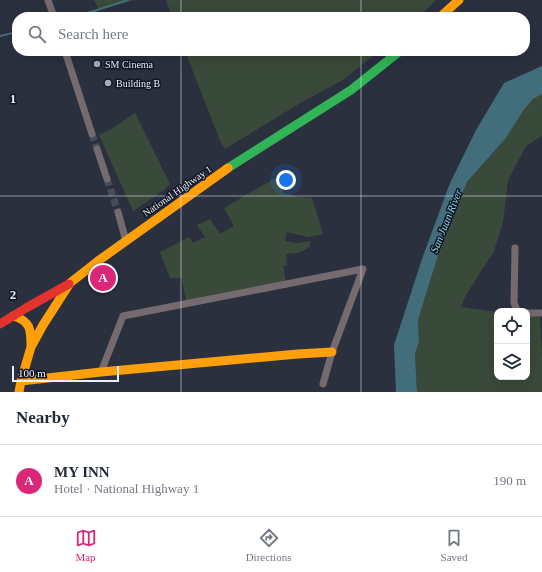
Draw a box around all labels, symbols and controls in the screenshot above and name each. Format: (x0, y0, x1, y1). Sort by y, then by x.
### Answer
search box (12, 12, 530, 56)
icon: search (26, 23, 48, 45)
text: Search here (58, 26, 128, 42)
marker: SM Cinema (92, 59, 102, 69)
place label: SM Cinema (105, 59, 154, 70)
marker: Building B (103, 78, 113, 88)
place label: Building B (116, 78, 161, 89)
text: 1 (10, 91, 16, 106)
street label: National Highway 1 (141, 163, 213, 219)
your location (276, 170, 296, 190)
water label: San Juan River (428, 187, 464, 254)
pin: A (90, 263, 116, 293)
text: 2 (10, 287, 16, 302)
map controls (494, 308, 530, 380)
button: locate (494, 308, 530, 344)
button: layers (494, 344, 530, 380)
scale bar (12, 364, 119, 383)
text: 100 m (18, 367, 46, 379)
text: Nearby (16, 408, 70, 427)
text: MY INN (54, 464, 110, 480)
text: A (24, 473, 34, 488)
text: 190 m (493, 473, 526, 488)
text: Hotel · National Highway 1 (54, 481, 199, 496)
tab: Map (75, 527, 97, 563)
tab: Directions (246, 527, 291, 563)
tab: Saved (441, 527, 467, 563)

